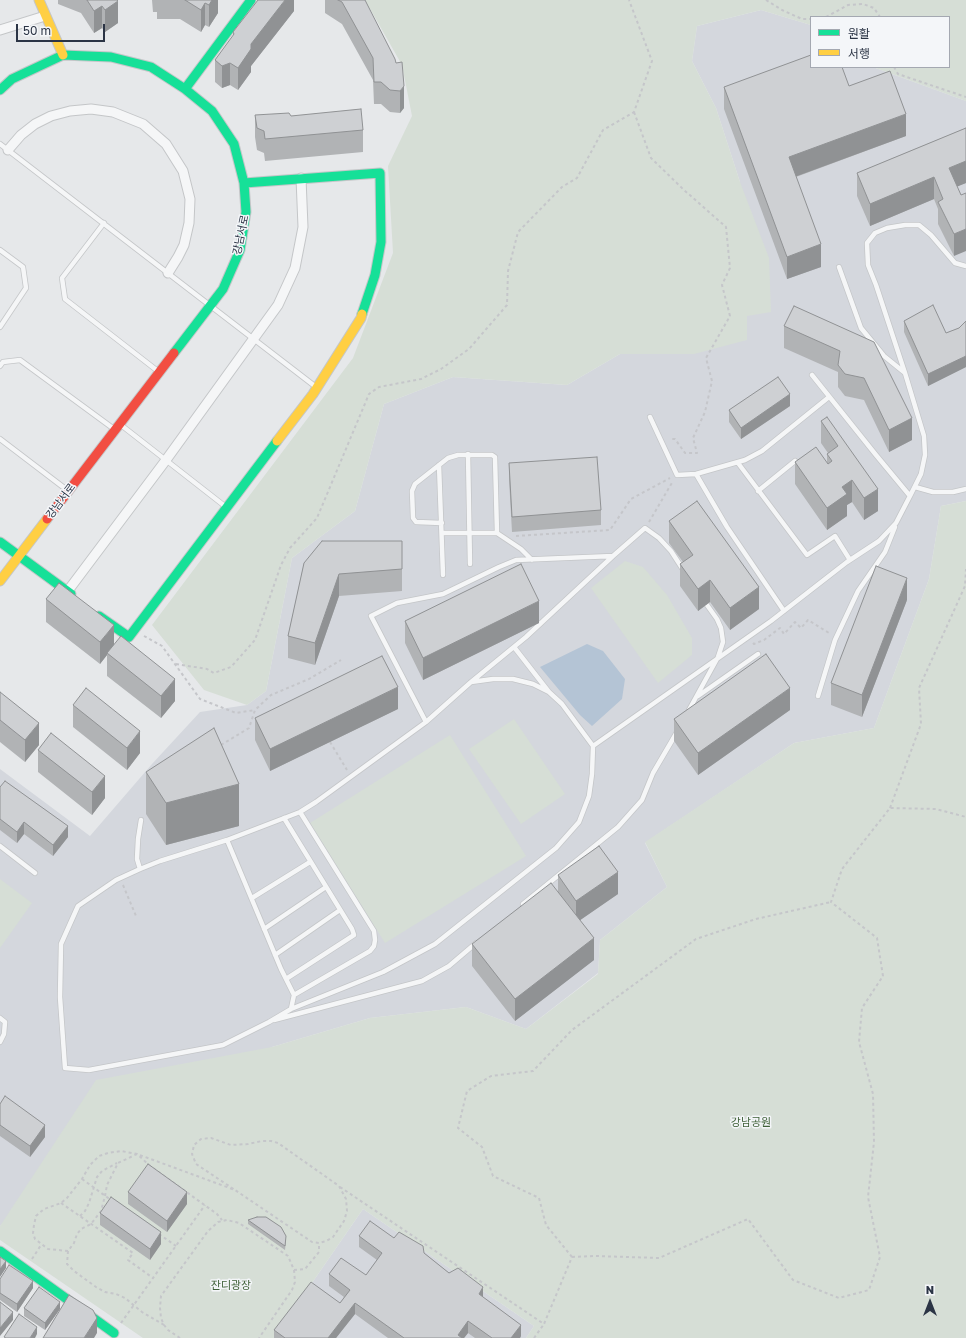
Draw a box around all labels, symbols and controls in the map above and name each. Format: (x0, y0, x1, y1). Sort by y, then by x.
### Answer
scale bar (18, 16, 107, 42)
legend (810, 16, 950, 68)
text: 50 m (23, 23, 51, 38)
text: 원활 (848, 26, 870, 41)
text: 서행 (848, 46, 870, 61)
street label: 강남서로 (230, 214, 252, 256)
street label: 강남서로 (44, 481, 78, 521)
park label: 강남공원 (731, 1116, 771, 1130)
park label: 잔디광장 (211, 1279, 251, 1293)
north arrow (910, 1282, 950, 1322)
text: N (926, 1283, 934, 1296)

